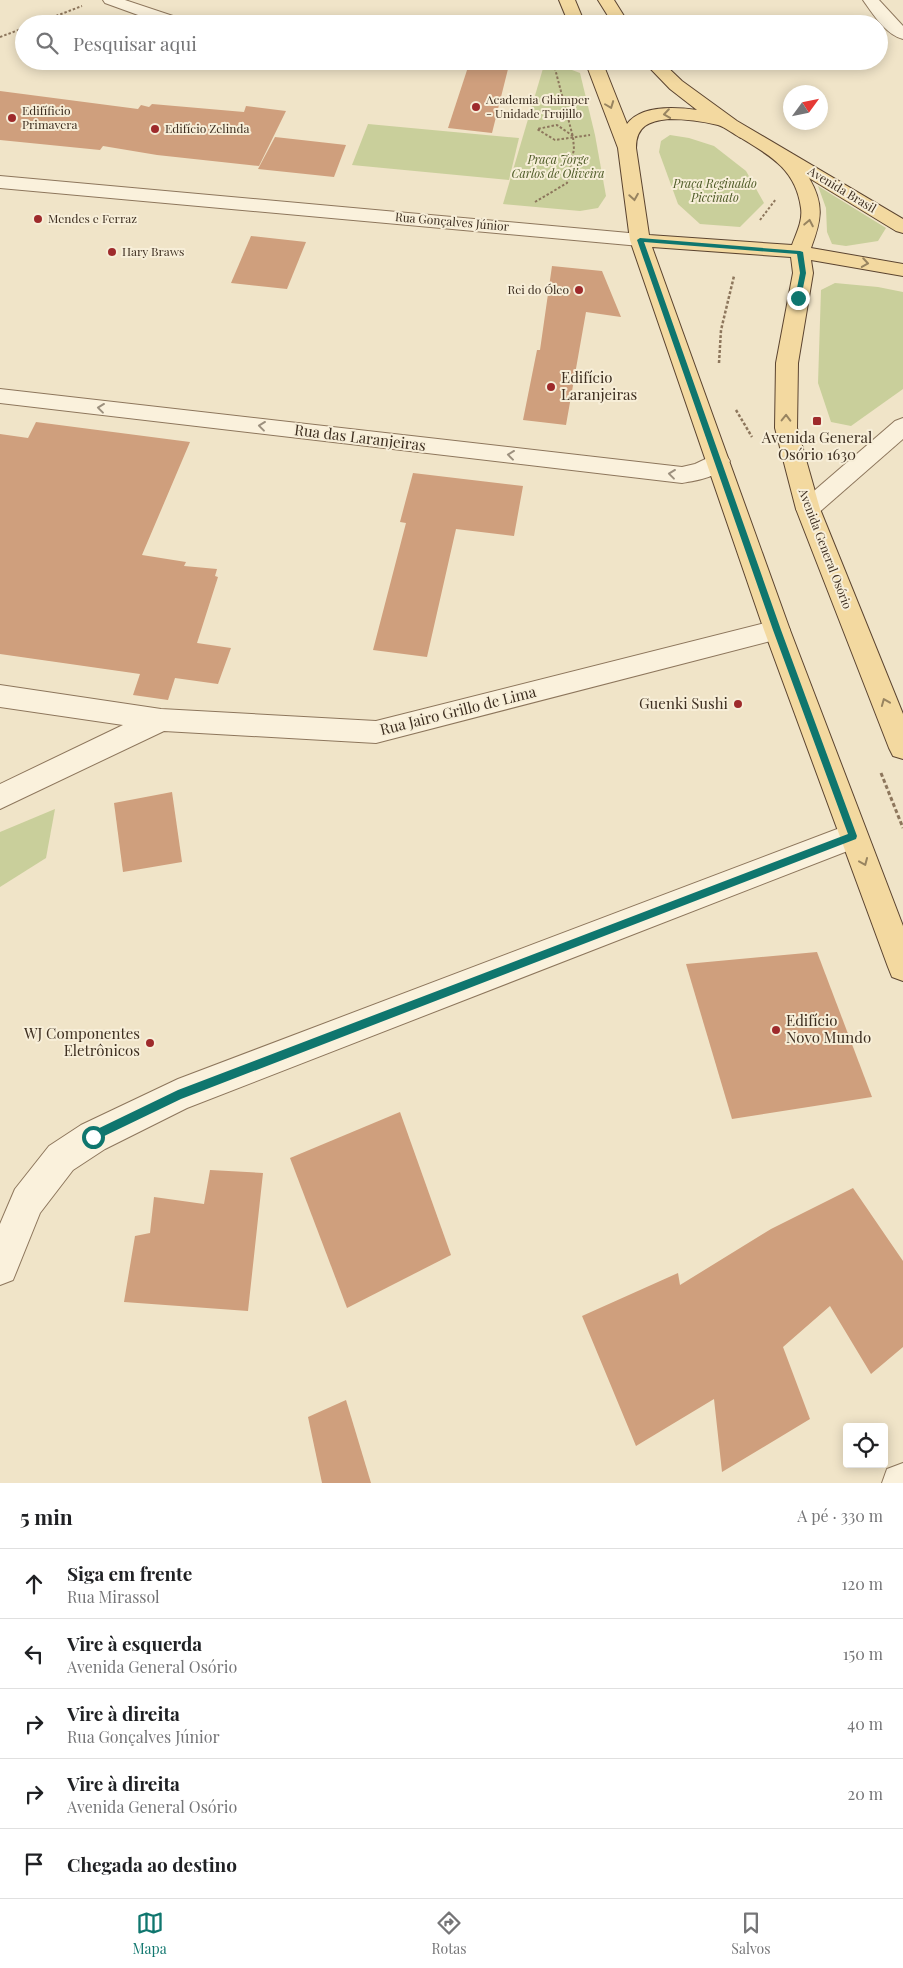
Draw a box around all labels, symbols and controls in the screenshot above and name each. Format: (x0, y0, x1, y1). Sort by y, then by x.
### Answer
search box (15, 15, 888, 70)
icon: search (33, 29, 61, 57)
text: Pesquisar aqui (73, 30, 197, 56)
north arrow (783, 85, 828, 130)
place label: Academia Ghimper - Unidade Trujillo (485, 91, 590, 121)
one-way arrow (604, 100, 614, 109)
marker: Academia Ghimper - Unidade Trujillo (470, 101, 482, 113)
place label: Edifíficio Primavera (22, 102, 78, 132)
one-way arrow (663, 108, 671, 119)
marker: Edifíficio Primavera (6, 112, 18, 124)
place label: Edifício Zelinda (165, 120, 249, 136)
marker: Edifício Zelinda (149, 123, 161, 135)
park label: Praça Jorge Carlos de Oliveira (512, 151, 604, 181)
street label: Avenida Brasil (805, 162, 880, 216)
park label: Praça Reginaldo Piccinato (672, 175, 757, 205)
one-way arrow (629, 192, 639, 201)
street label: Rua Gonçalves Júnior (394, 208, 510, 234)
place label: Mendes e Ferraz (48, 210, 137, 226)
marker: Mendes e Ferraz (32, 213, 44, 225)
one-way arrow (803, 219, 813, 228)
place label: Hary Braws (122, 243, 184, 259)
marker: Hary Braws (106, 246, 118, 258)
one-way arrow (861, 258, 869, 268)
place label: Rei do Óleo (507, 281, 569, 297)
marker: Rei do Óleo (573, 284, 585, 296)
route end (787, 287, 810, 310)
place label: Edifício Laranjeiras (561, 367, 637, 404)
marker: Edifício Laranjeiras (545, 381, 557, 393)
one-way arrow (97, 403, 105, 414)
one-way arrow (781, 414, 791, 422)
marker: Avenida General Osório 1630 (811, 415, 823, 427)
street label: Rua das Laranjeiras (293, 419, 427, 455)
one-way arrow (258, 421, 266, 432)
place label: Avenida General Osório 1630 (761, 427, 872, 464)
one-way arrow (506, 450, 514, 461)
one-way arrow (668, 469, 676, 480)
street label: Avenida General Osório (795, 485, 856, 611)
street label: Rua Jairo Grillo de Lima (378, 681, 538, 739)
place label: Guenki Sushi (639, 693, 729, 713)
marker: Guenki Sushi (732, 698, 744, 710)
one-way arrow (881, 699, 891, 707)
one-way arrow (858, 857, 868, 866)
place label: Edifício Novo Mundo (786, 1010, 871, 1047)
place label: WJ Componentes Eletrônicos (23, 1023, 140, 1060)
marker: Edifício Novo Mundo (770, 1024, 782, 1036)
marker: WJ Componentes Eletrônicos (144, 1037, 156, 1049)
route start (82, 1126, 105, 1149)
map controls (843, 1423, 888, 1468)
button: locate (843, 1423, 888, 1468)
text: 5 min (20, 1502, 73, 1530)
text: A pé · 330 m (797, 1505, 883, 1526)
text: Siga em frente (67, 1560, 192, 1586)
icon: ahead (20, 1570, 48, 1598)
text: 120 m (842, 1573, 883, 1594)
text: Rua Mirassol (67, 1586, 160, 1607)
text: Vire à esquerda (67, 1630, 202, 1656)
icon: left (20, 1640, 48, 1668)
text: 150 m (843, 1643, 883, 1664)
text: Avenida General Osório (67, 1656, 237, 1677)
text: Vire à direita (67, 1700, 180, 1726)
icon: right (20, 1710, 48, 1738)
text: 40 m (847, 1713, 883, 1734)
text: Rua Gonçalves Júnior (67, 1726, 220, 1747)
text: Vire à direita (67, 1770, 180, 1796)
icon: right (20, 1780, 48, 1808)
text: 20 m (848, 1783, 883, 1804)
text: Avenida General Osório (67, 1796, 237, 1817)
icon: arrive (20, 1850, 48, 1878)
text: Chegada ao destino (67, 1851, 237, 1877)
tab: Mapa (132, 1909, 167, 1958)
tab: Rotas (432, 1909, 466, 1958)
tab: Salvos (731, 1909, 771, 1958)

